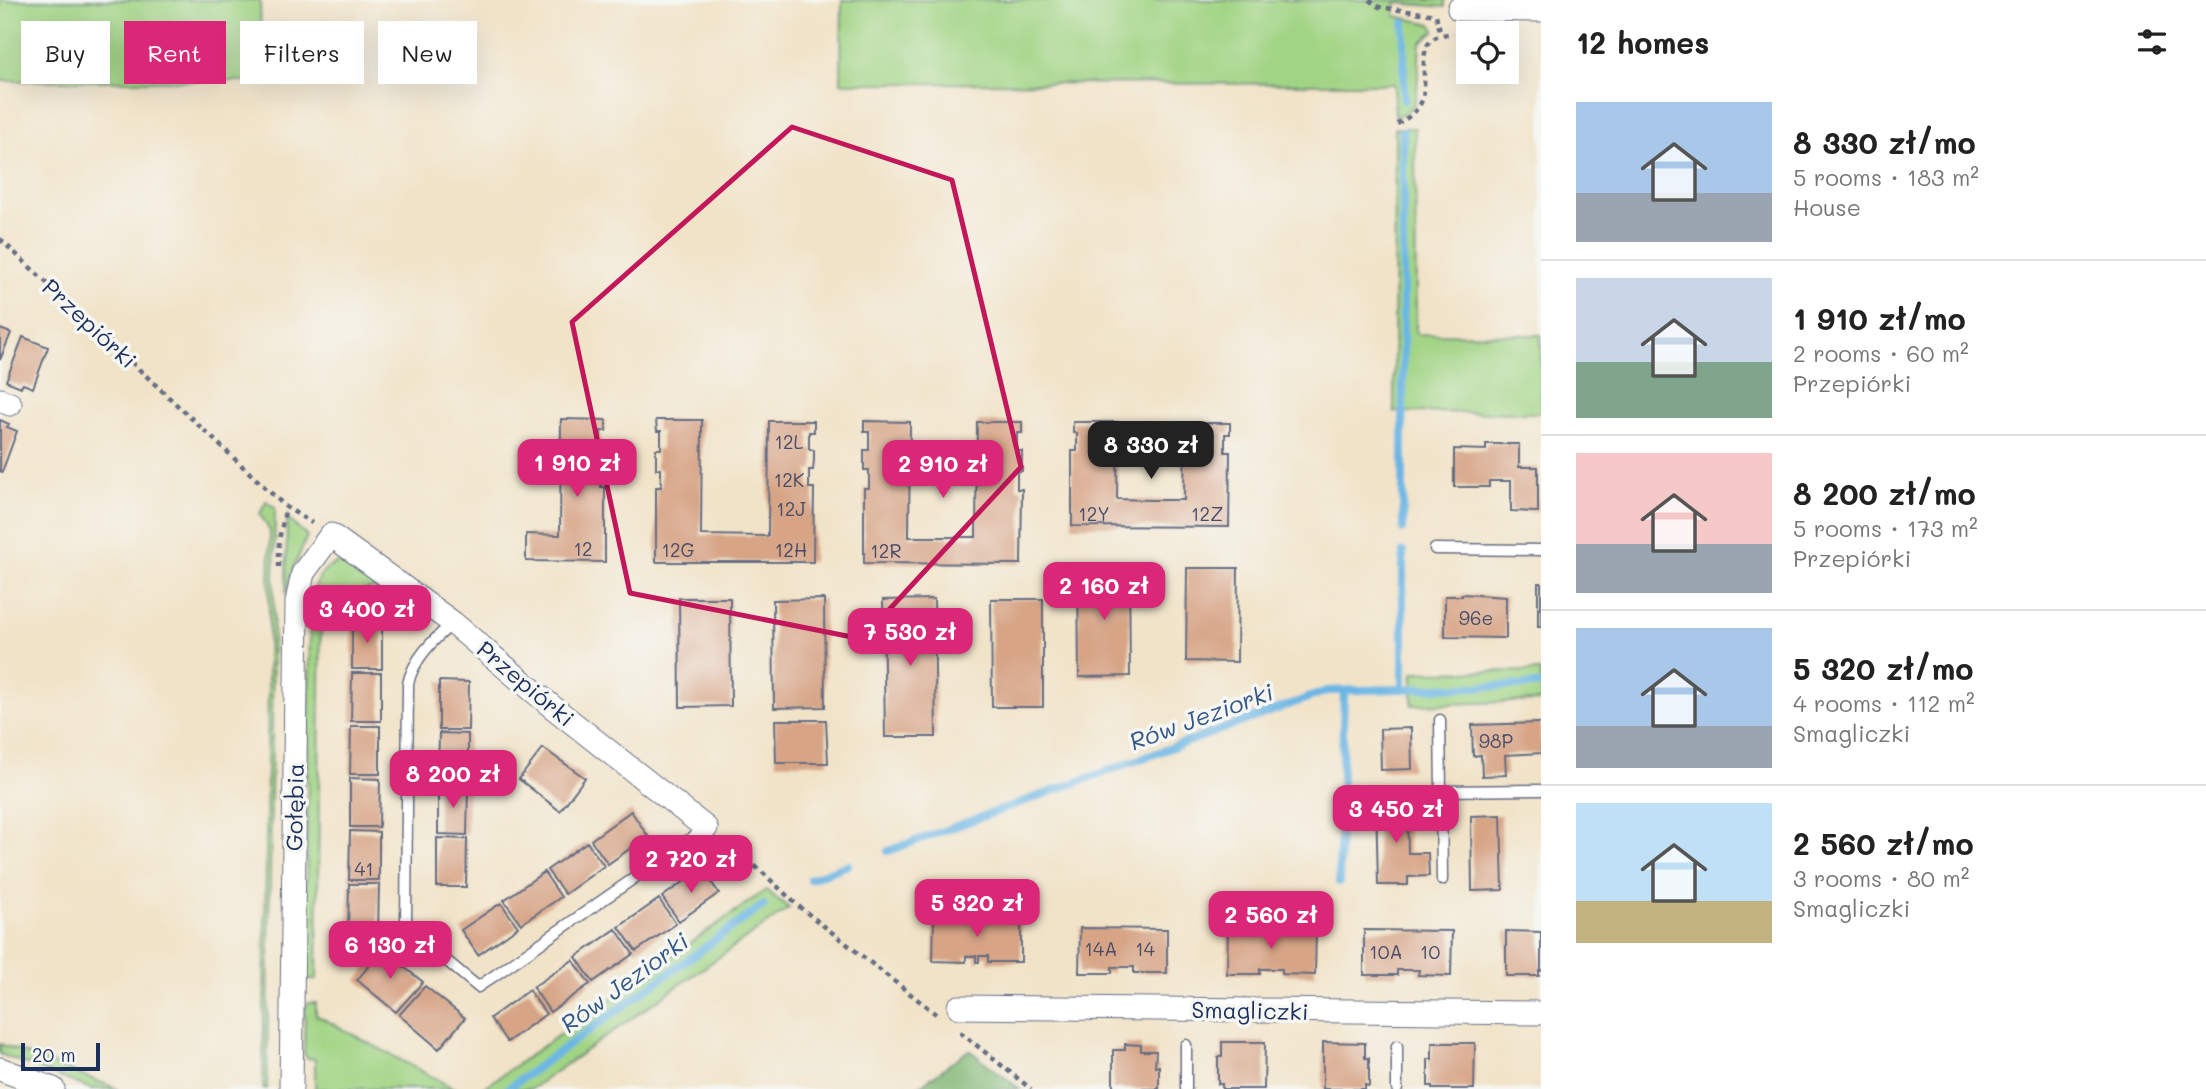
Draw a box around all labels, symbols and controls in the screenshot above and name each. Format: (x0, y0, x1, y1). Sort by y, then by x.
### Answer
chip: Buy (21, 21, 110, 84)
chip: Rent (124, 21, 226, 84)
chip: Filters (240, 21, 364, 84)
chip: New (378, 21, 477, 84)
map controls (1456, 21, 1519, 84)
button: locate (1456, 21, 1519, 84)
text: 12 homes (1576, 22, 1709, 62)
icon: filters (2133, 23, 2171, 61)
text: 8 330 zł/mo (1793, 122, 1976, 162)
icon: home (1632, 130, 1716, 214)
text: 5 rooms · 183 m² (1793, 162, 1979, 192)
text: House (1793, 192, 1861, 222)
street label: Przepiórki (37, 272, 143, 374)
text: 1 910 zł/mo (1793, 298, 1966, 338)
icon: home (1632, 306, 1716, 390)
text: 2 rooms · 60 m² (1793, 338, 1969, 368)
text: Przepiórki (1793, 368, 1911, 398)
pin: 8 330 zł (1079, 421, 1223, 481)
house number: 12L (774, 429, 804, 454)
text: 8 330 zł (1104, 429, 1198, 459)
pin: 1 910 zł (505, 440, 649, 499)
pin: 2 910 zł (871, 440, 1015, 500)
text: 1 910 zł (534, 447, 620, 477)
text: 2 910 zł (898, 448, 988, 478)
house number: 12K (774, 467, 805, 492)
text: 8 200 zł/mo (1793, 473, 1976, 513)
icon: home (1632, 481, 1716, 565)
house number: 12J (776, 496, 806, 521)
house number: 12Y (1078, 501, 1110, 526)
house number: 12Z (1191, 501, 1223, 526)
text: 5 rooms · 173 m² (1793, 513, 1978, 543)
house number: 12 (573, 536, 593, 561)
house number: 12G (661, 537, 695, 562)
house number: 12H (775, 537, 807, 562)
house number: 12R (870, 538, 902, 563)
text: Przepiórki (1793, 543, 1911, 573)
pin: 2 160 zł (1032, 562, 1176, 622)
text: 2 160 zł (1059, 570, 1149, 600)
pin: 3 400 zł (295, 586, 439, 645)
text: 3 400 zł (319, 593, 415, 623)
house number: 96e (1459, 605, 1493, 630)
pin: 7 530 zł (838, 608, 982, 668)
text: 7 530 zł (864, 616, 956, 646)
street label: Przepiórki (471, 633, 581, 733)
text: 5 320 zł/mo (1793, 648, 1973, 688)
icon: home (1632, 656, 1716, 740)
water label: Rów Jeziorki (1125, 675, 1278, 756)
text: 4 rooms · 112 m² (1793, 688, 1975, 718)
text: Smagliczki (1793, 718, 1910, 748)
house number: 98P (1479, 728, 1514, 753)
pin: 8 200 zł (381, 750, 525, 810)
text: 8 200 zł (406, 758, 500, 788)
street label: Gołębia (278, 763, 310, 851)
pin: 3 450 zł (1324, 786, 1468, 845)
text: 3 450 zł (1349, 793, 1443, 823)
text: 2 560 zł/mo (1793, 823, 1974, 863)
icon: home (1632, 831, 1716, 915)
pin: 2 720 zł (619, 836, 763, 895)
text: 2 720 zł (645, 843, 737, 873)
house number: 41 (354, 856, 374, 881)
text: 3 rooms · 80 m² (1793, 863, 1969, 893)
pin: 5 320 zł (905, 880, 1049, 939)
text: 5 320 zł (931, 887, 1023, 917)
pin: 2 560 zł (1199, 892, 1343, 951)
text: Smagliczki (1793, 893, 1910, 923)
text: 2 560 zł (1225, 899, 1317, 929)
pin: 6 130 zł (318, 922, 462, 981)
water label: Rów Jeziorki (554, 925, 695, 1039)
text: 6 130 zł (345, 929, 435, 959)
house number: 14A (1085, 936, 1117, 961)
house number: 14 (1135, 936, 1155, 961)
house number: 10A (1369, 939, 1403, 964)
house number: 10 (1420, 939, 1440, 964)
street label: Smagliczki (1191, 994, 1309, 1026)
scale bar (21, 1040, 100, 1072)
text: 20 m (32, 1042, 76, 1067)

